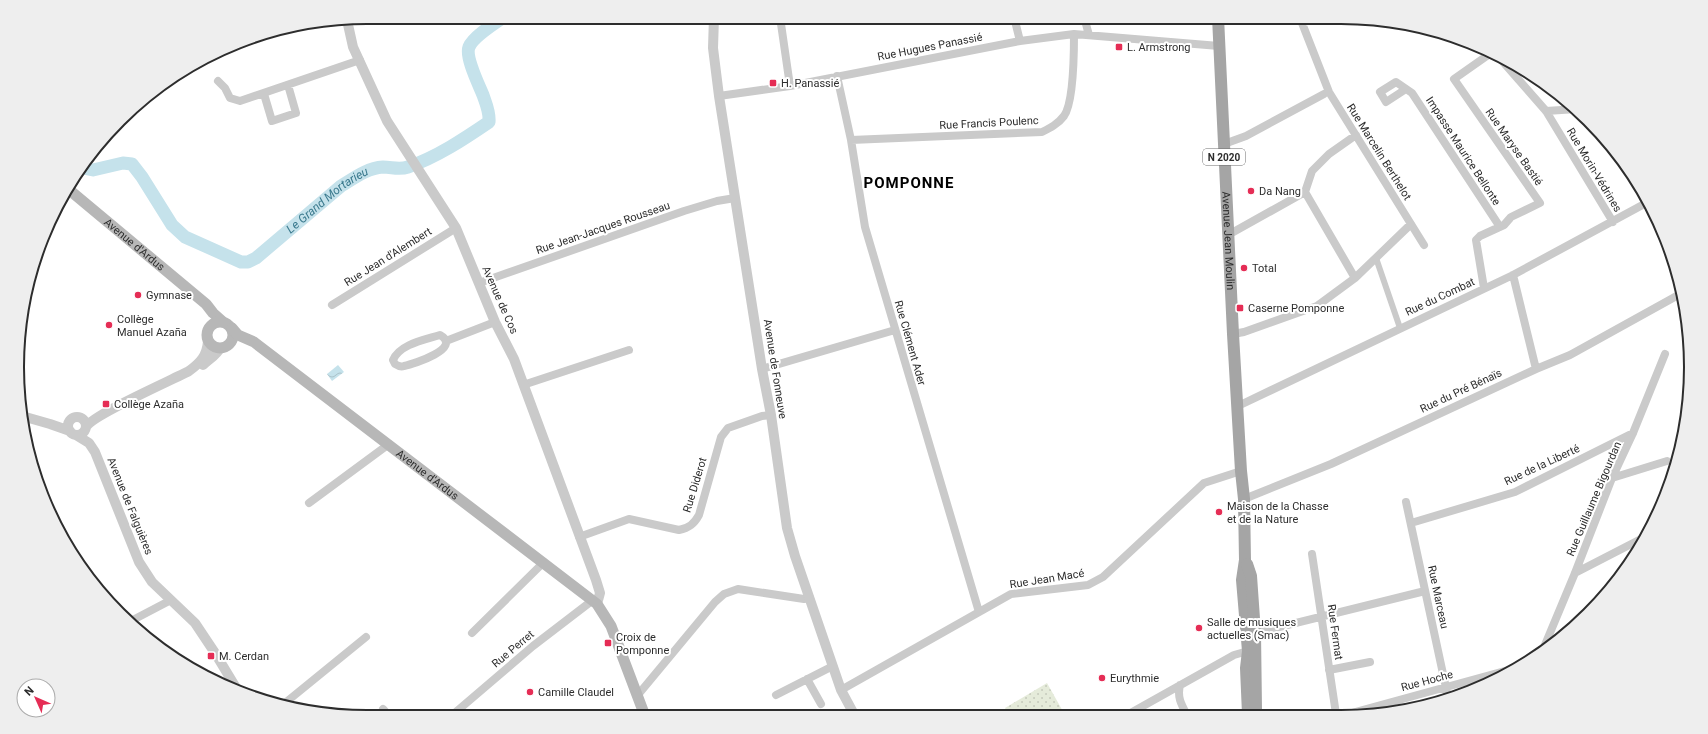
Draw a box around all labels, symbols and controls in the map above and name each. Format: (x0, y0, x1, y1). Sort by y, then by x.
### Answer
street label: Rue Hugues Panassié (876, 30, 984, 64)
place label: L. Armstrong (1127, 41, 1191, 54)
marker: L. Armstrong (1114, 42, 1124, 52)
place label: H. Panassié (781, 77, 839, 90)
marker: H. Panassié (768, 78, 778, 88)
street label: Impasse Maurice Bellonte (1423, 94, 1503, 208)
street label: Rue Marcelin Berthelot (1344, 101, 1414, 203)
street label: Rue Maryse Bastié (1483, 106, 1545, 188)
street label: Rue Francis Poulenc (939, 114, 1039, 132)
street label: Rue Morin-Védrines (1564, 126, 1624, 215)
road number: N 2020 (1203, 149, 1245, 165)
water label: Le Grand Mortarieu (284, 164, 371, 236)
district label: POMPONNE (864, 174, 954, 192)
place label: Da Nang (1259, 185, 1301, 198)
marker: Da Nang (1246, 186, 1256, 196)
street label: Avenue Jean Moulin (1220, 191, 1237, 290)
street label: Rue Jean-Jacques Rousseau (534, 199, 672, 257)
street label: Avenue d'Ardus (102, 215, 168, 274)
street label: Rue Jean d'Alembert (342, 225, 434, 289)
place label: Total (1252, 262, 1277, 275)
marker: Total (1239, 263, 1249, 273)
street label: Avenue de Cos (479, 264, 521, 336)
street label: Rue du Combat (1403, 275, 1477, 319)
place label: Gymnase (146, 289, 192, 302)
marker: Gymnase (133, 290, 143, 300)
street label: Rue Clément Ader (892, 299, 928, 387)
place label: Caserne Pomponne (1248, 302, 1344, 315)
marker: Caserne Pomponne (1235, 303, 1245, 313)
place label: Collège Manuel Azaña (117, 313, 187, 339)
street label: Avenue de Fonneuve (761, 318, 789, 420)
marker: Collège Manuel Azaña (104, 320, 114, 330)
street label: Rue du Pré Bénaïs (1418, 366, 1504, 416)
place label: Collège Azaña (114, 398, 184, 411)
marker: Collège Azaña (101, 399, 111, 409)
street label: Rue Guillaume Bigourdan (1564, 440, 1624, 558)
street label: Rue de la Liberté (1502, 442, 1582, 488)
street label: Avenue d'Ardus (394, 447, 462, 503)
street label: Avenue de Falguières (105, 455, 156, 557)
street label: Rue Diderot (680, 456, 710, 514)
place label: Maison de la Chasse et de la Nature (1227, 500, 1329, 526)
marker: Maison de la Chasse et de la Nature (1214, 507, 1224, 517)
street label: Rue Marceau (1425, 564, 1451, 630)
street label: Rue Jean Macé (1009, 567, 1085, 591)
street label: Rue Fermat (1325, 603, 1345, 661)
place label: Salle de musiques actuelles (Smac) (1207, 616, 1296, 642)
marker: Salle de musiques actuelles (Smac) (1194, 623, 1204, 633)
street label: Rue Perret (489, 627, 537, 670)
place label: Croix de Pomponne (616, 631, 669, 657)
marker: Croix de Pomponne (603, 638, 613, 648)
place label: M. Cerdan (219, 650, 269, 663)
marker: M. Cerdan (206, 651, 216, 661)
street label: Rue Hoche (1400, 668, 1455, 694)
place label: Eurythmie (1110, 672, 1159, 685)
marker: Eurythmie (1097, 673, 1107, 683)
north arrow (16, 678, 56, 718)
text: N (22, 684, 37, 699)
place label: Camille Claudel (538, 686, 614, 699)
marker: Camille Claudel (525, 687, 535, 697)

